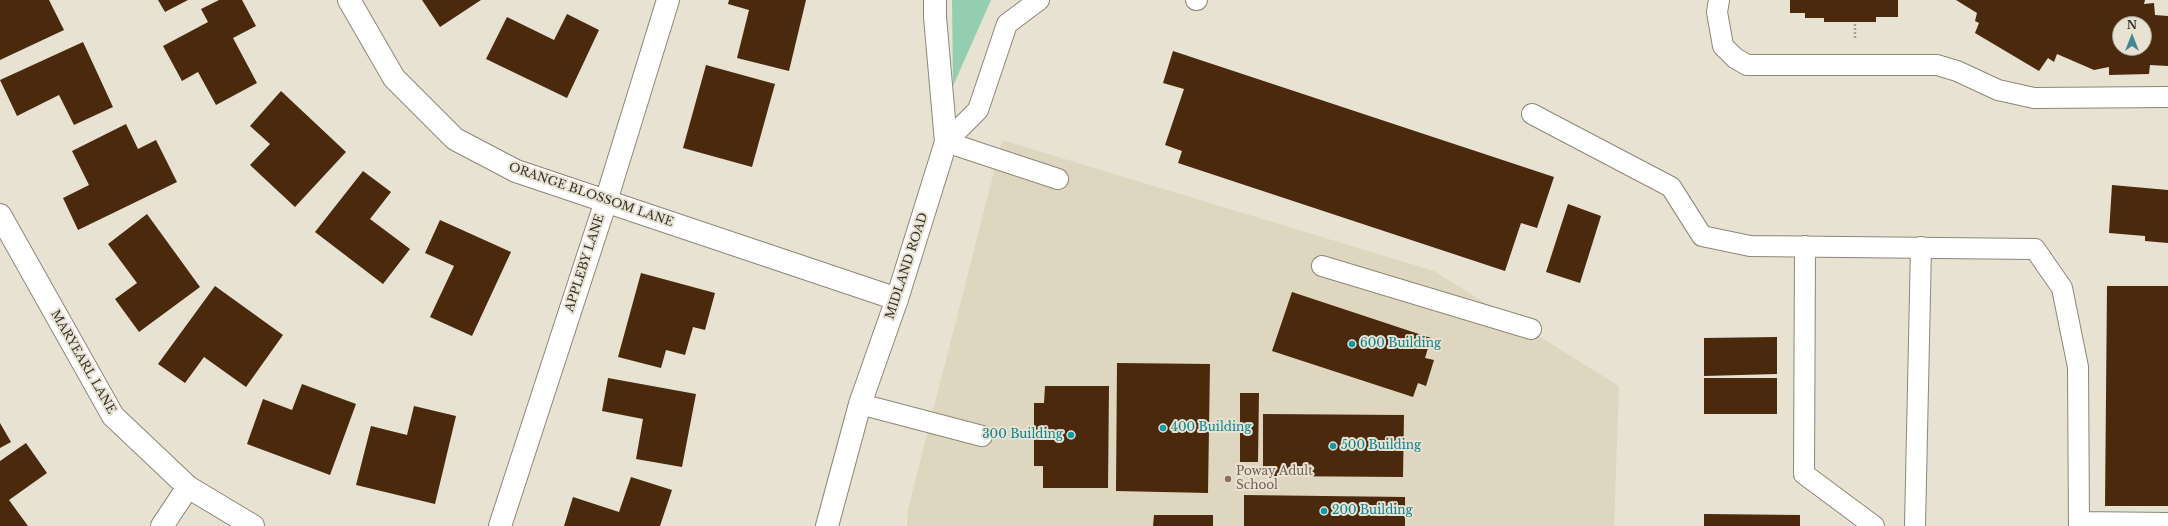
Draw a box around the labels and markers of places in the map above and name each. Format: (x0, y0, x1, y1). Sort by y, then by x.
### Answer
place label: 600 Building (1360, 337, 1441, 351)
marker: 600 Building (1347, 339, 1357, 349)
place label: 400 Building (1171, 421, 1251, 435)
marker: 400 Building (1158, 423, 1168, 433)
place label: 300 Building (982, 428, 1063, 442)
marker: 300 Building (1066, 430, 1076, 440)
place label: 500 Building (1341, 439, 1421, 453)
marker: 500 Building (1328, 441, 1338, 451)
place label: Poway Adult School (1236, 465, 1313, 493)
marker: Poway Adult School (1223, 474, 1233, 484)
place label: 200 Building (1332, 504, 1413, 518)
marker: 200 Building (1319, 506, 1329, 516)

